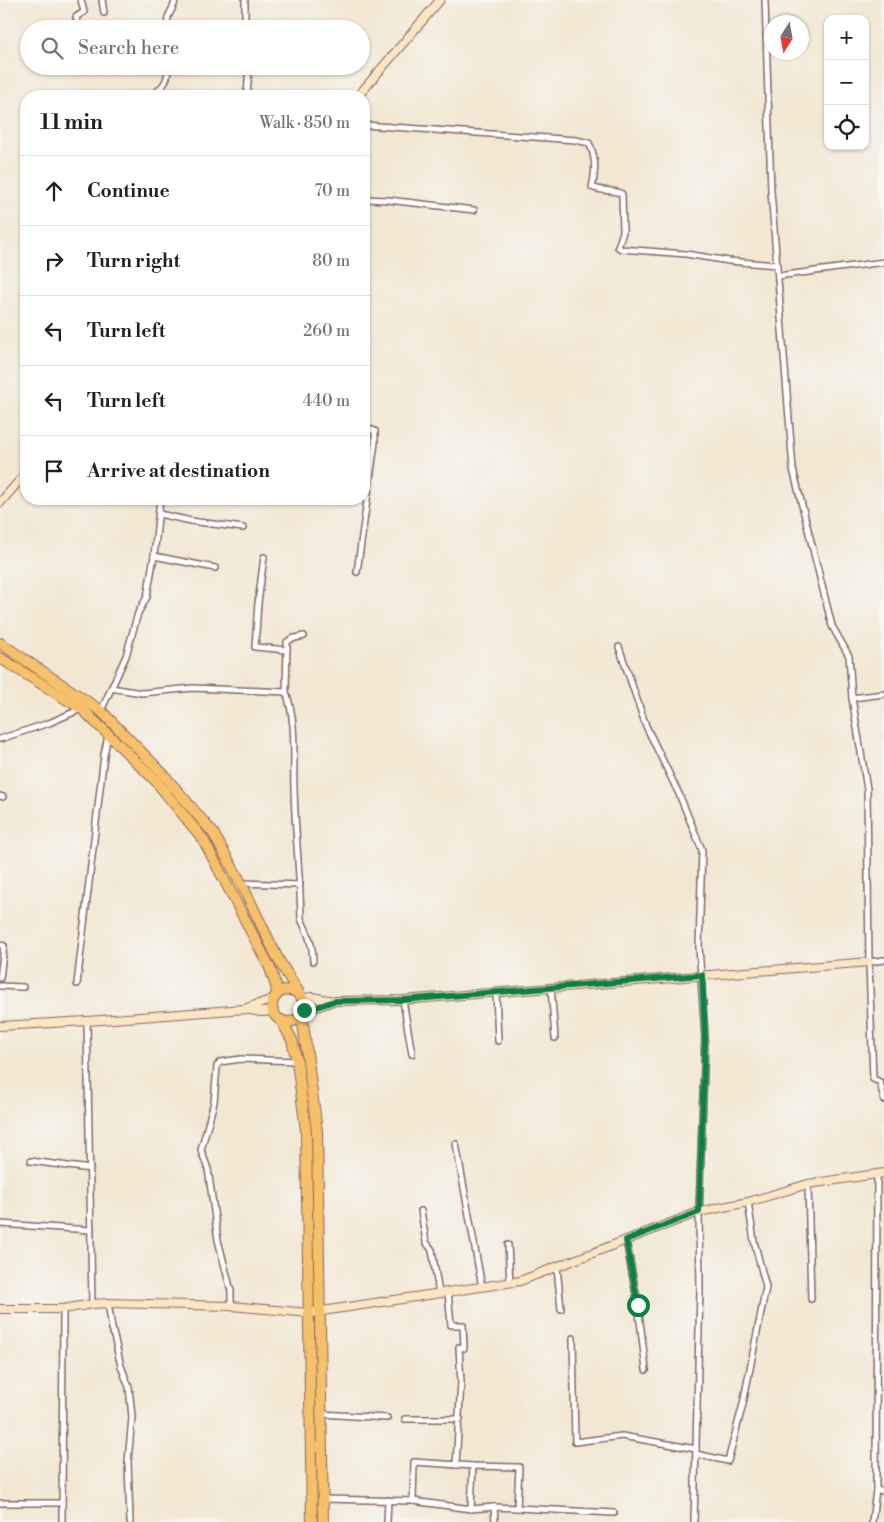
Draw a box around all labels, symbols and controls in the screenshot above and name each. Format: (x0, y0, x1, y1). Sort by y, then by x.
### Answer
north arrow (764, 15, 809, 60)
map controls (824, 15, 869, 150)
button: + (824, 15, 869, 60)
search box (20, 20, 370, 75)
icon: search (38, 34, 66, 62)
text: Search here (78, 36, 179, 60)
button: − (824, 60, 869, 105)
button: locate (824, 105, 869, 150)
text: 11 min (40, 110, 103, 136)
text: Walk · 850 m (260, 113, 350, 133)
icon: ahead (40, 177, 68, 205)
text: Continue (87, 179, 170, 203)
text: 70 m (314, 181, 350, 201)
icon: right (40, 247, 68, 275)
text: Turn right (87, 249, 180, 273)
text: 80 m (312, 251, 350, 271)
icon: left (40, 317, 68, 345)
text: Turn left (87, 319, 166, 343)
text: 260 m (303, 321, 350, 341)
icon: left (40, 387, 68, 415)
text: Turn left (87, 389, 166, 413)
text: 440 m (303, 391, 350, 411)
icon: arrive (40, 457, 68, 485)
text: Arrive at destination (87, 459, 270, 483)
route end (293, 999, 316, 1022)
route start (627, 1294, 650, 1317)

